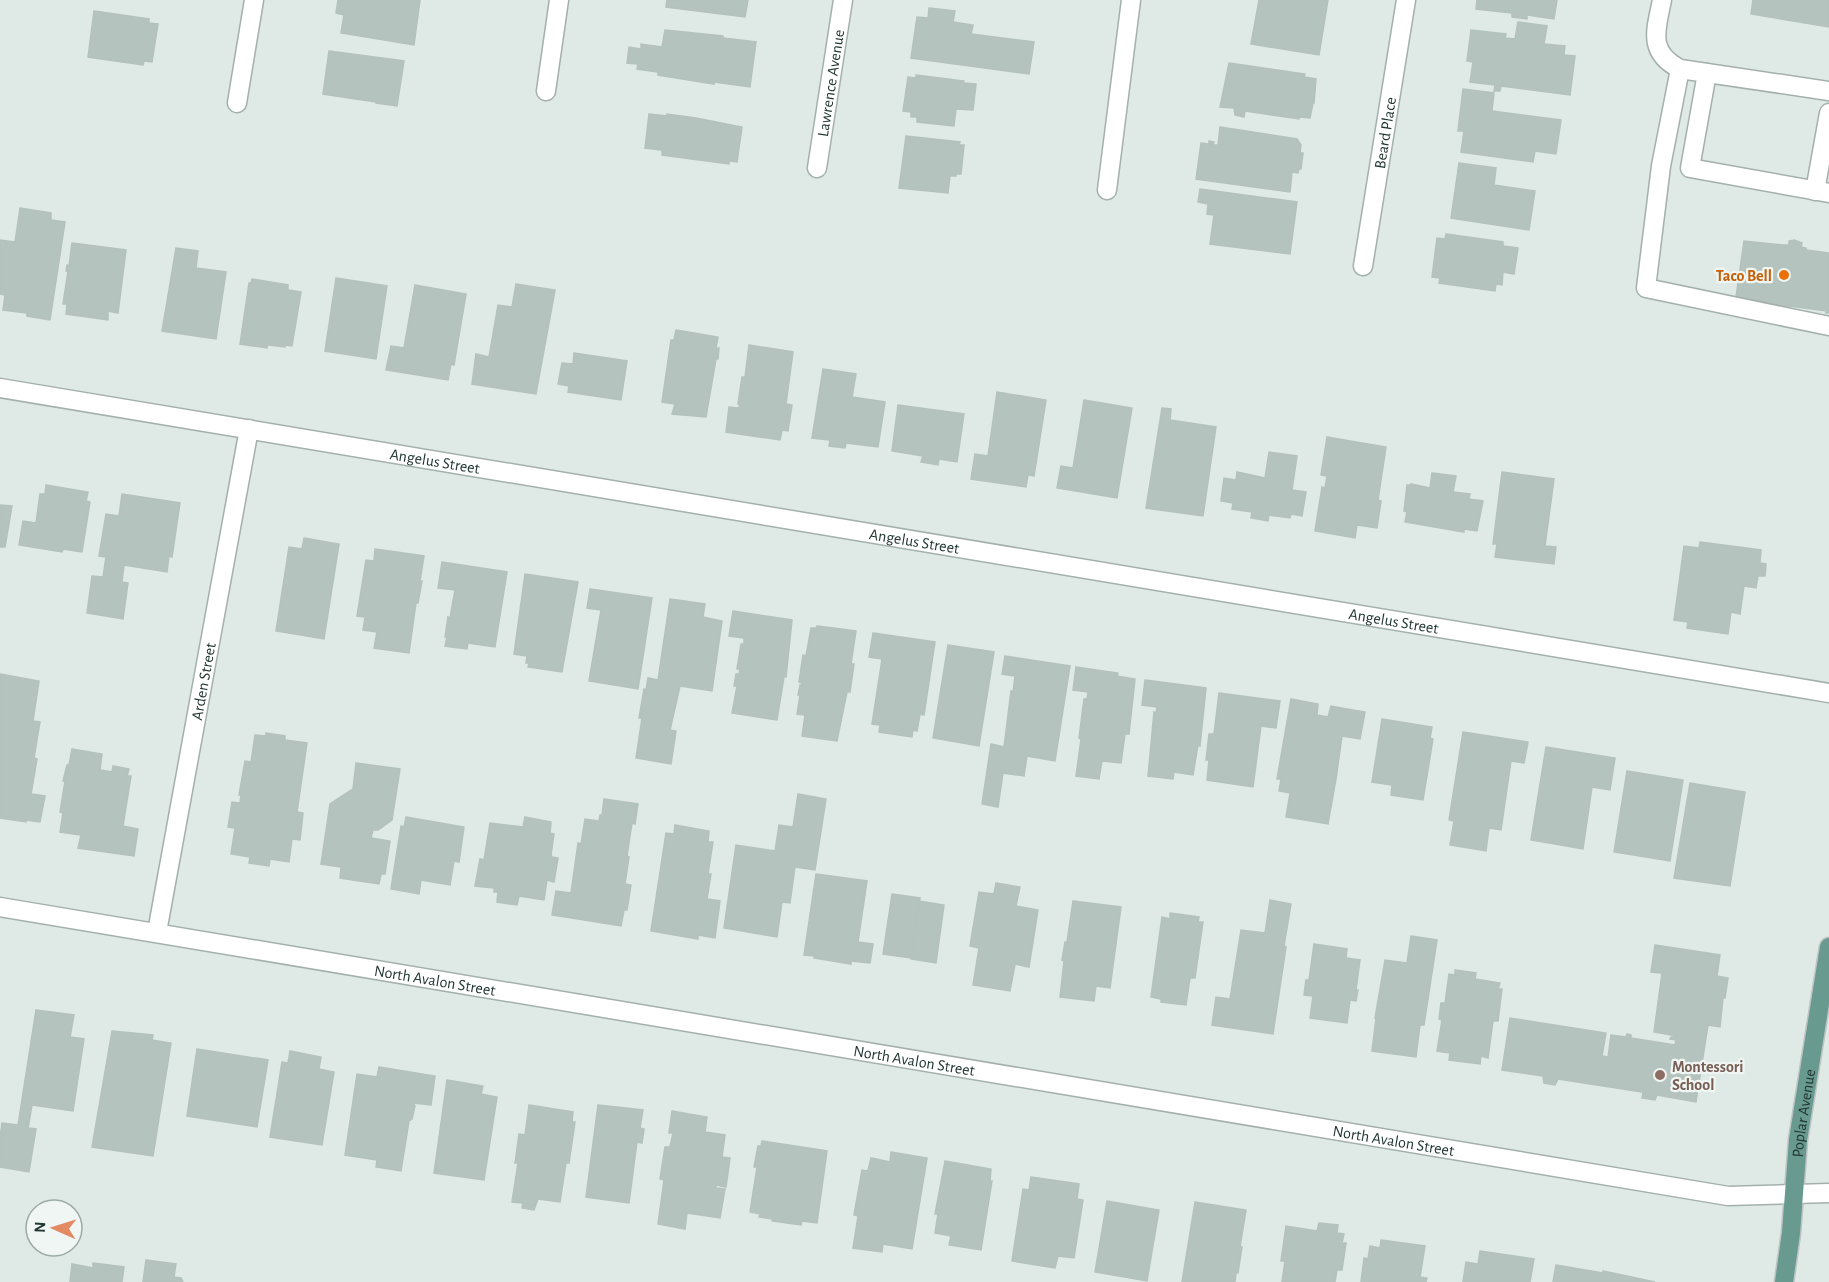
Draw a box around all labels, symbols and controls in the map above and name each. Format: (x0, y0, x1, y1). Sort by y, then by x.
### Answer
street label: Lawrence Avenue (815, 28, 847, 138)
street label: Beard Place (1372, 96, 1399, 170)
place label: Taco Bell (1716, 268, 1772, 284)
marker: Taco Bell (1777, 268, 1791, 282)
street label: Angelus Street (389, 446, 481, 477)
street label: Angelus Street (868, 526, 960, 557)
street label: Angelus Street (1347, 606, 1440, 637)
street label: Arden Street (189, 641, 219, 721)
street label: North Avalon Street (373, 963, 497, 999)
street label: North Avalon Street (852, 1043, 976, 1079)
place label: Montessori School (1672, 1059, 1743, 1093)
marker: Montessori School (1653, 1068, 1667, 1082)
street label: Poplar Avenue (1790, 1068, 1818, 1158)
street label: North Avalon Street (1332, 1123, 1455, 1159)
north arrow (24, 1198, 84, 1258)
text: N (32, 1221, 48, 1233)

